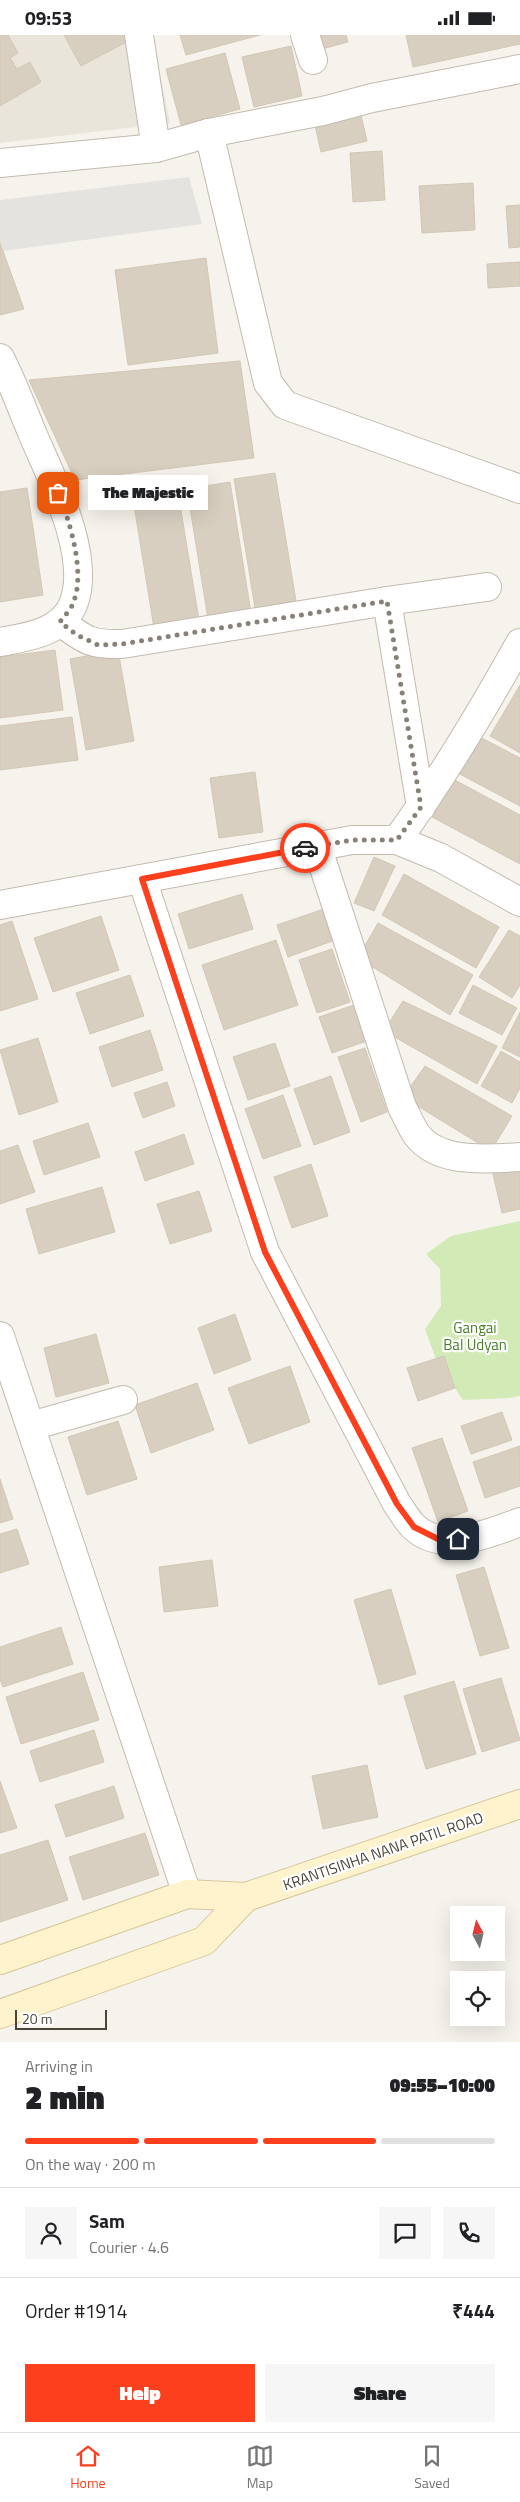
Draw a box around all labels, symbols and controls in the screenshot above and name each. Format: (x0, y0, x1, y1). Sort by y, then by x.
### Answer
text: 09:53 (25, 3, 72, 32)
pin (37, 472, 79, 514)
callout: The Majestic (88, 475, 208, 511)
icon: bag (44, 479, 72, 507)
text: The Majestic (102, 480, 194, 504)
courier (280, 823, 330, 873)
icon: car (291, 834, 319, 862)
park label: Gangai Bal Udyan (443, 1316, 507, 1356)
pin (437, 1518, 479, 1560)
icon: home (444, 1525, 472, 1553)
street label: KRANTISINHA NANA PATIL ROAD (280, 1806, 486, 1896)
north arrow (450, 1906, 505, 1961)
map controls (450, 1906, 505, 2026)
button: locate (450, 1971, 505, 2026)
scale bar (15, 2007, 108, 2030)
text: 20 m (22, 2008, 52, 2029)
text: Arriving in (25, 2054, 93, 2078)
text: 09:55–10:00 (390, 2070, 495, 2099)
text: 2 min (25, 2073, 105, 2121)
text: On the way · 200 m (25, 2152, 156, 2176)
text: Sam (89, 2206, 125, 2235)
button: person (25, 2207, 77, 2259)
button: chat (379, 2207, 431, 2259)
button: phone (443, 2207, 495, 2259)
text: Courier · 4.6 (89, 2235, 169, 2259)
text: Order #1914 (25, 2296, 127, 2325)
text: ₹444 (452, 2296, 495, 2325)
button: Help (25, 2364, 255, 2422)
button: Share (265, 2364, 495, 2422)
tab: Home (70, 2442, 106, 2493)
tab: Map (246, 2442, 274, 2493)
tab: Saved (414, 2442, 450, 2493)

